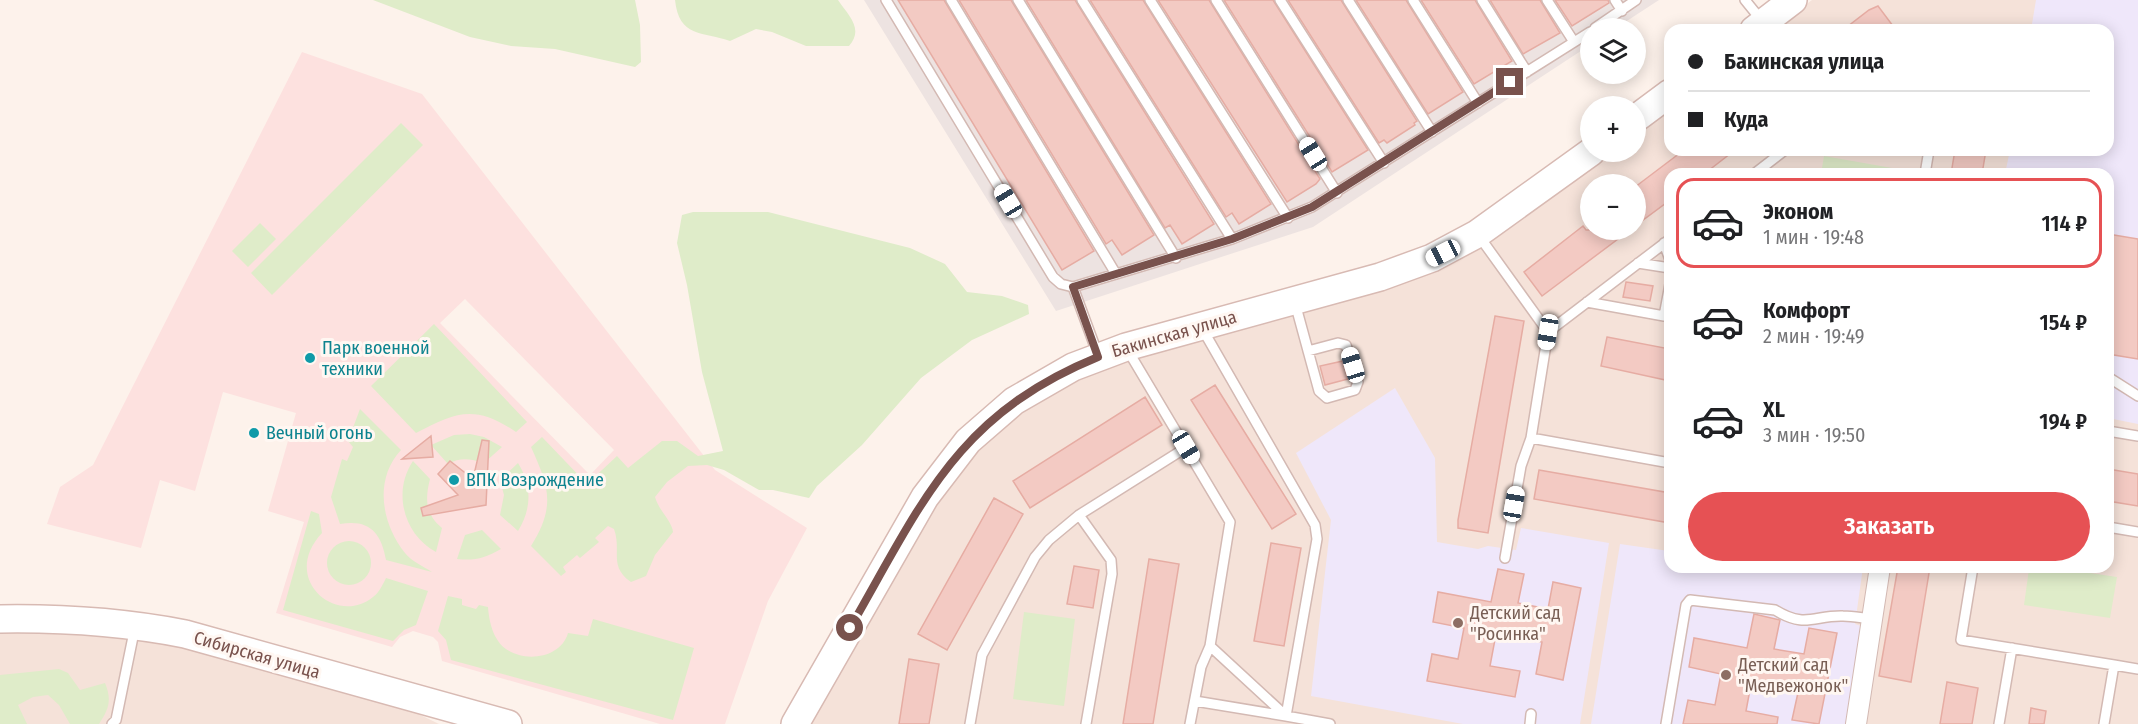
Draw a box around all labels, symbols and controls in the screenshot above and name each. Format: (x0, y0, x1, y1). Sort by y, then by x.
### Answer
map controls (1580, 18, 1646, 240)
button: layers (1580, 18, 1646, 84)
text: Бакинская улица (1724, 48, 1884, 75)
route end (1496, 68, 1523, 95)
button: + (1580, 96, 1646, 162)
text: Куда (1724, 106, 1768, 133)
car (1296, 134, 1330, 174)
button: − (1580, 174, 1646, 240)
car (991, 181, 1025, 221)
icon: car (1691, 196, 1745, 250)
text: Эконом (1763, 198, 1833, 225)
text: 114 ₽ (2041, 210, 2087, 237)
text: 1 мин · 19:48 (1763, 225, 1864, 249)
car (1423, 237, 1463, 269)
icon: car (1691, 295, 1745, 349)
text: Комфорт (1763, 297, 1850, 324)
street label: Бакинская улица (1109, 306, 1239, 362)
text: 154 ₽ (2040, 309, 2087, 336)
car (1536, 313, 1560, 351)
text: 2 мин · 19:49 (1763, 324, 1864, 348)
place label: Парк военной техники (322, 337, 430, 380)
car (1339, 345, 1367, 385)
marker: Парк военной техники (303, 351, 317, 365)
icon: car (1691, 394, 1745, 448)
text: XL (1763, 396, 1785, 423)
text: 194 ₽ (2039, 408, 2087, 435)
place label: Вечный огонь (266, 422, 372, 444)
text: 3 мин · 19:50 (1763, 423, 1865, 447)
marker: Вечный огонь (247, 426, 261, 440)
car (1169, 427, 1203, 467)
place label: ВПК Возрождение (466, 469, 604, 491)
marker: ВПК Возрождение (447, 473, 461, 487)
car (1502, 485, 1526, 523)
button: Заказать (1688, 492, 2090, 561)
place label: Детский сад "Росинка" (1469, 602, 1560, 645)
route start (836, 614, 863, 641)
marker: Детский сад "Росинка" (1451, 616, 1465, 630)
street label: Сибирская улица (191, 626, 323, 684)
place label: Детский сад "Медвежонок" (1737, 654, 1848, 697)
marker: Детский сад "Медвежонок" (1719, 668, 1733, 682)

